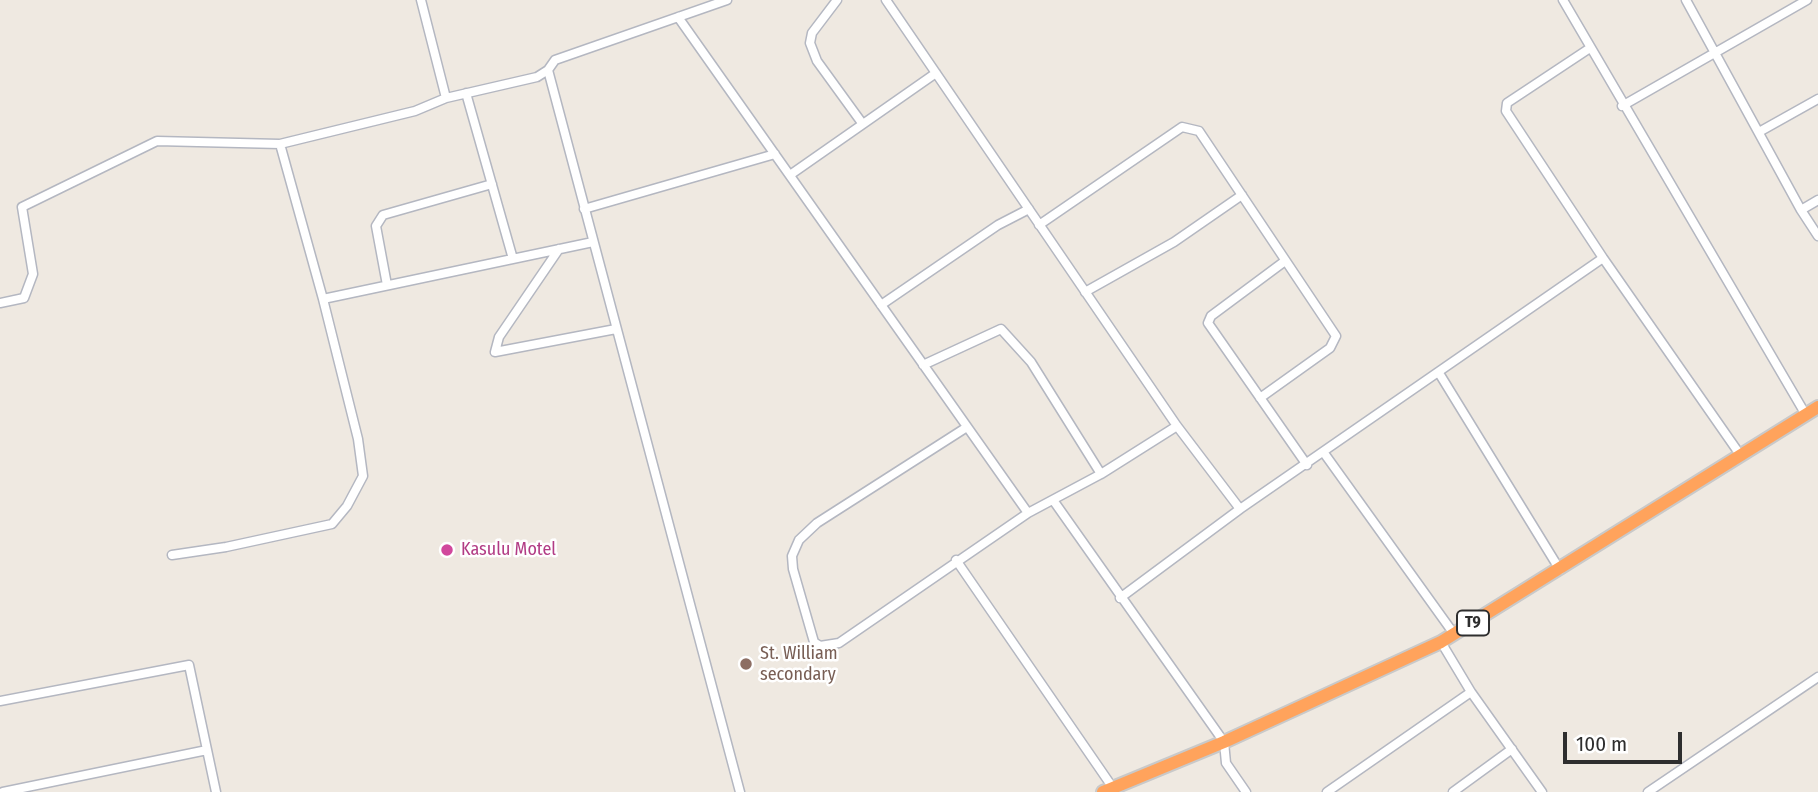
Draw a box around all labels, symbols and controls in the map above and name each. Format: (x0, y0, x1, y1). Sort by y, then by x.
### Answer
place label: Kasulu Motel (461, 539, 556, 561)
marker: Kasulu Motel (439, 542, 455, 558)
road number: T9 (1457, 610, 1489, 636)
place label: St. William secondary (760, 643, 838, 686)
marker: St. William secondary (738, 656, 754, 672)
scale bar (1566, 718, 1685, 762)
text: 100 m (1576, 731, 1627, 757)

